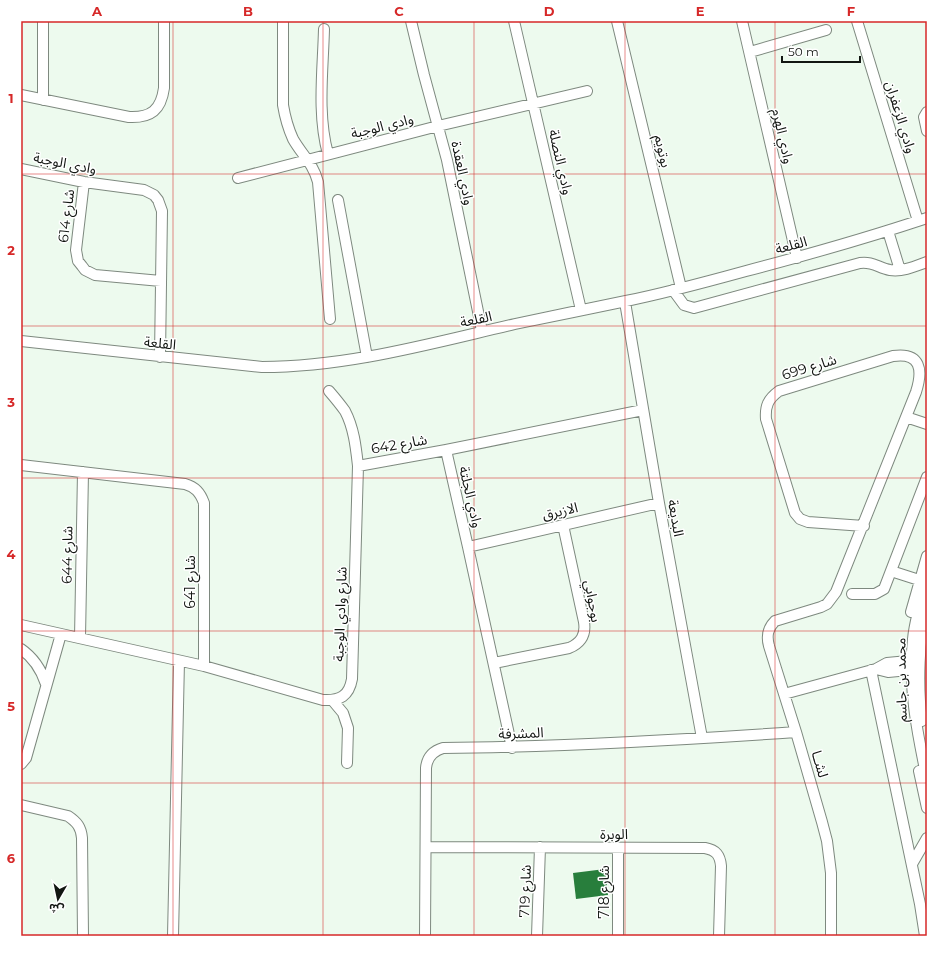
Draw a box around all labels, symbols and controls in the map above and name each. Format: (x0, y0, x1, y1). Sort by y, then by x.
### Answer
text: A (91, 3, 103, 19)
text: B (243, 3, 253, 19)
text: C (394, 3, 404, 19)
text: D (544, 3, 555, 19)
text: E (696, 3, 705, 19)
text: F (847, 3, 855, 19)
scale bar (782, 38, 860, 64)
text: 50 m (788, 44, 819, 59)
street label: وادي الزعفران (879, 79, 921, 156)
text: 1 (8, 90, 14, 106)
street label: وادي الهرم (766, 106, 798, 166)
street label: وادي الوجبة (349, 110, 416, 145)
street label: وادي النصلة (543, 128, 577, 197)
street label: بوتويم (649, 133, 676, 170)
street label: وادي العقدة (445, 139, 479, 207)
street label: وادي الوجبة (31, 148, 98, 180)
street label: شارع 614 (54, 188, 80, 244)
street label: القلعة (773, 232, 809, 258)
text: 2 (7, 242, 15, 258)
street label: القلعة (458, 307, 494, 331)
street label: القلعة (143, 332, 177, 354)
street label: شارع 699 (779, 350, 839, 386)
text: 3 (6, 394, 15, 410)
street label: شارع 642 (370, 430, 429, 460)
street label: وادي الجلتة (453, 464, 487, 530)
street label: الازيرق (540, 498, 580, 524)
street label: البديعة (664, 498, 688, 538)
street label: شارع 644 (57, 526, 79, 584)
text: 4 (7, 546, 16, 562)
street label: شارع 641 (181, 555, 201, 609)
street label: شارع وادي الوجبة (329, 566, 353, 662)
street label: بوجوابي (578, 578, 606, 624)
street label: محمد بن جاسم (891, 638, 913, 722)
text: 5 (7, 698, 15, 714)
street label: المشرفة (498, 723, 544, 743)
street label: لشــا (808, 748, 832, 780)
street label: الوبرة (600, 825, 628, 843)
text: 6 (7, 850, 16, 866)
street label: شارع 719 (515, 864, 537, 918)
street label: شارع 718 (595, 865, 615, 919)
north arrow (38, 879, 78, 919)
text: ش (48, 901, 65, 917)

